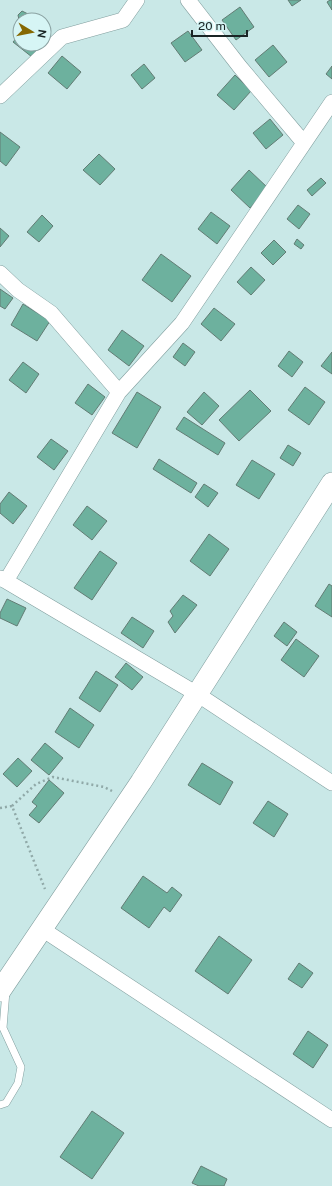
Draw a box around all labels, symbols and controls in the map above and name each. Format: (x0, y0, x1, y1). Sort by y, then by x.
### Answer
north arrow (12, 12, 52, 52)
scale bar (192, 12, 247, 38)
text: 20 m (198, 19, 226, 33)
text: N (35, 28, 49, 39)

